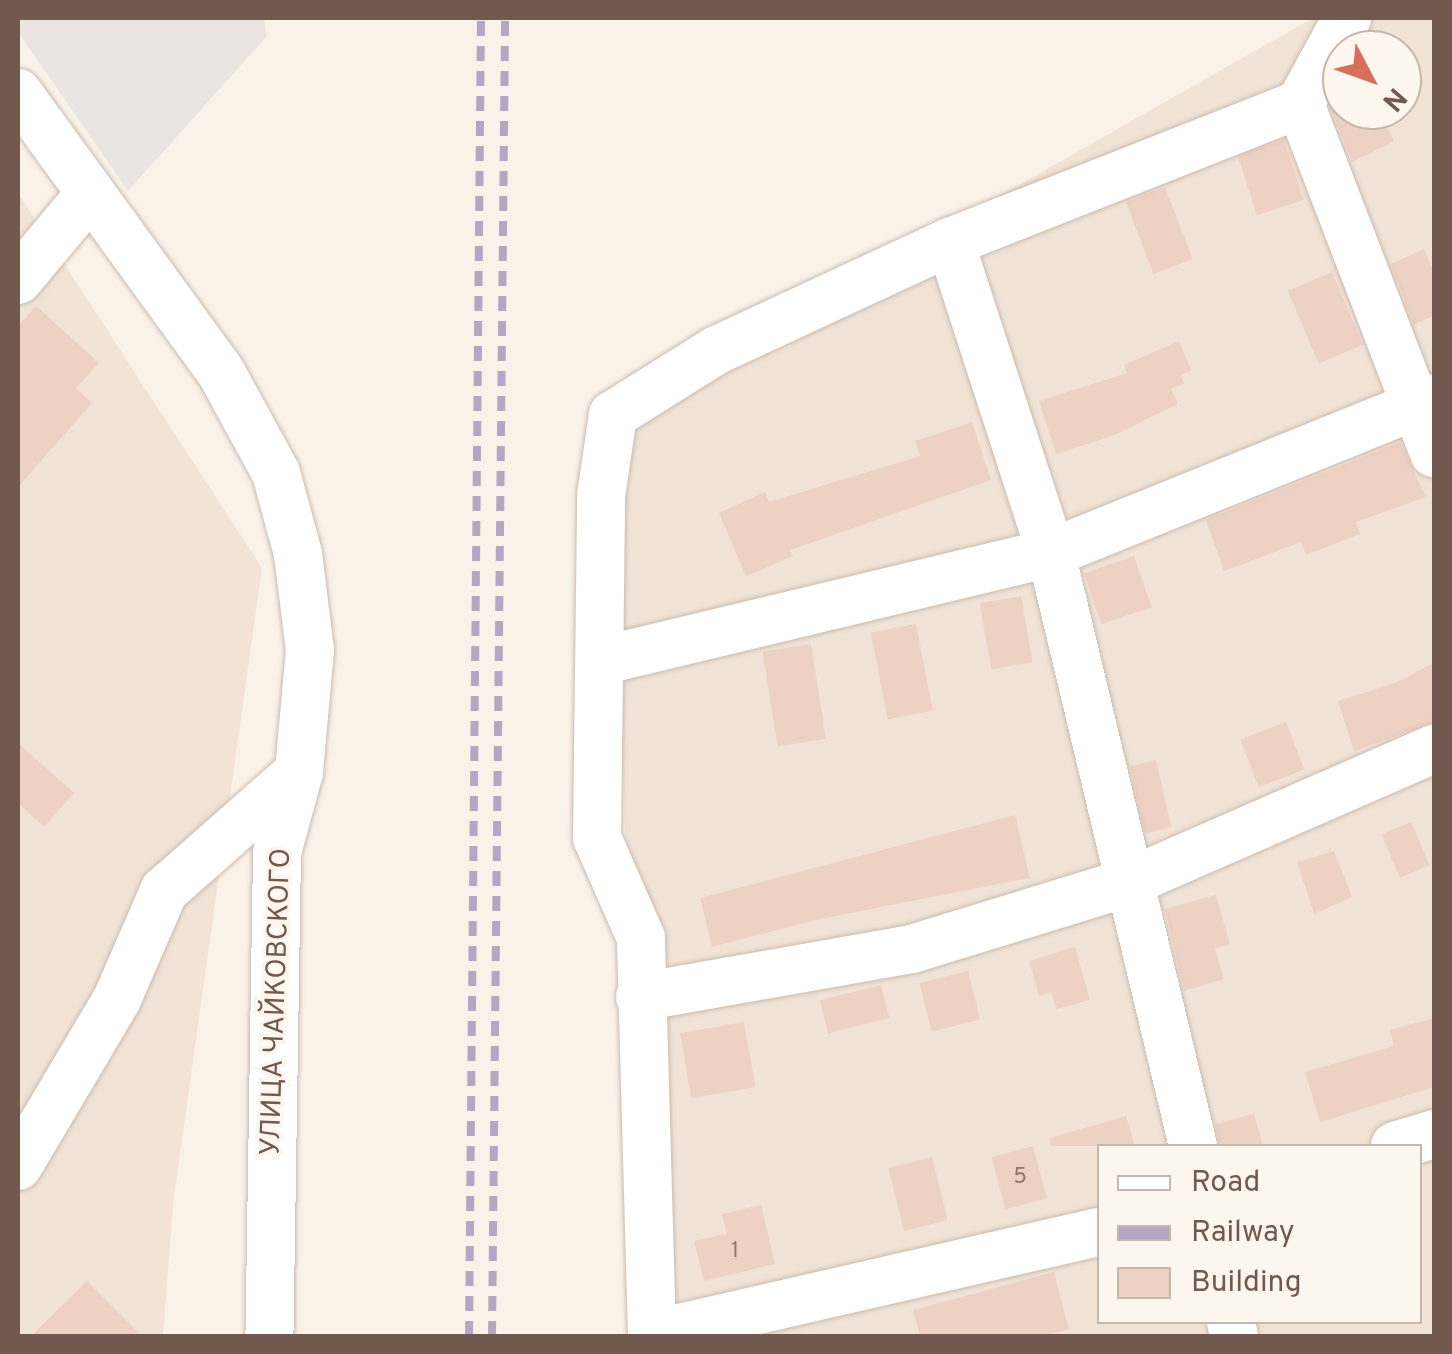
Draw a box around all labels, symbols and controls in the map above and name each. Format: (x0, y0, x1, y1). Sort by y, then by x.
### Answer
north arrow (1322, 30, 1422, 130)
text: N (1373, 79, 1413, 118)
street label: УЛИЦА ЧАЙКОВСКОГО (255, 847, 299, 1157)
legend (1097, 1144, 1422, 1324)
house number: 5 (1013, 1165, 1027, 1191)
text: Road (1191, 1165, 1260, 1202)
text: Railway (1191, 1215, 1295, 1252)
house number: 1 (731, 1239, 739, 1265)
text: Building (1191, 1265, 1302, 1302)

